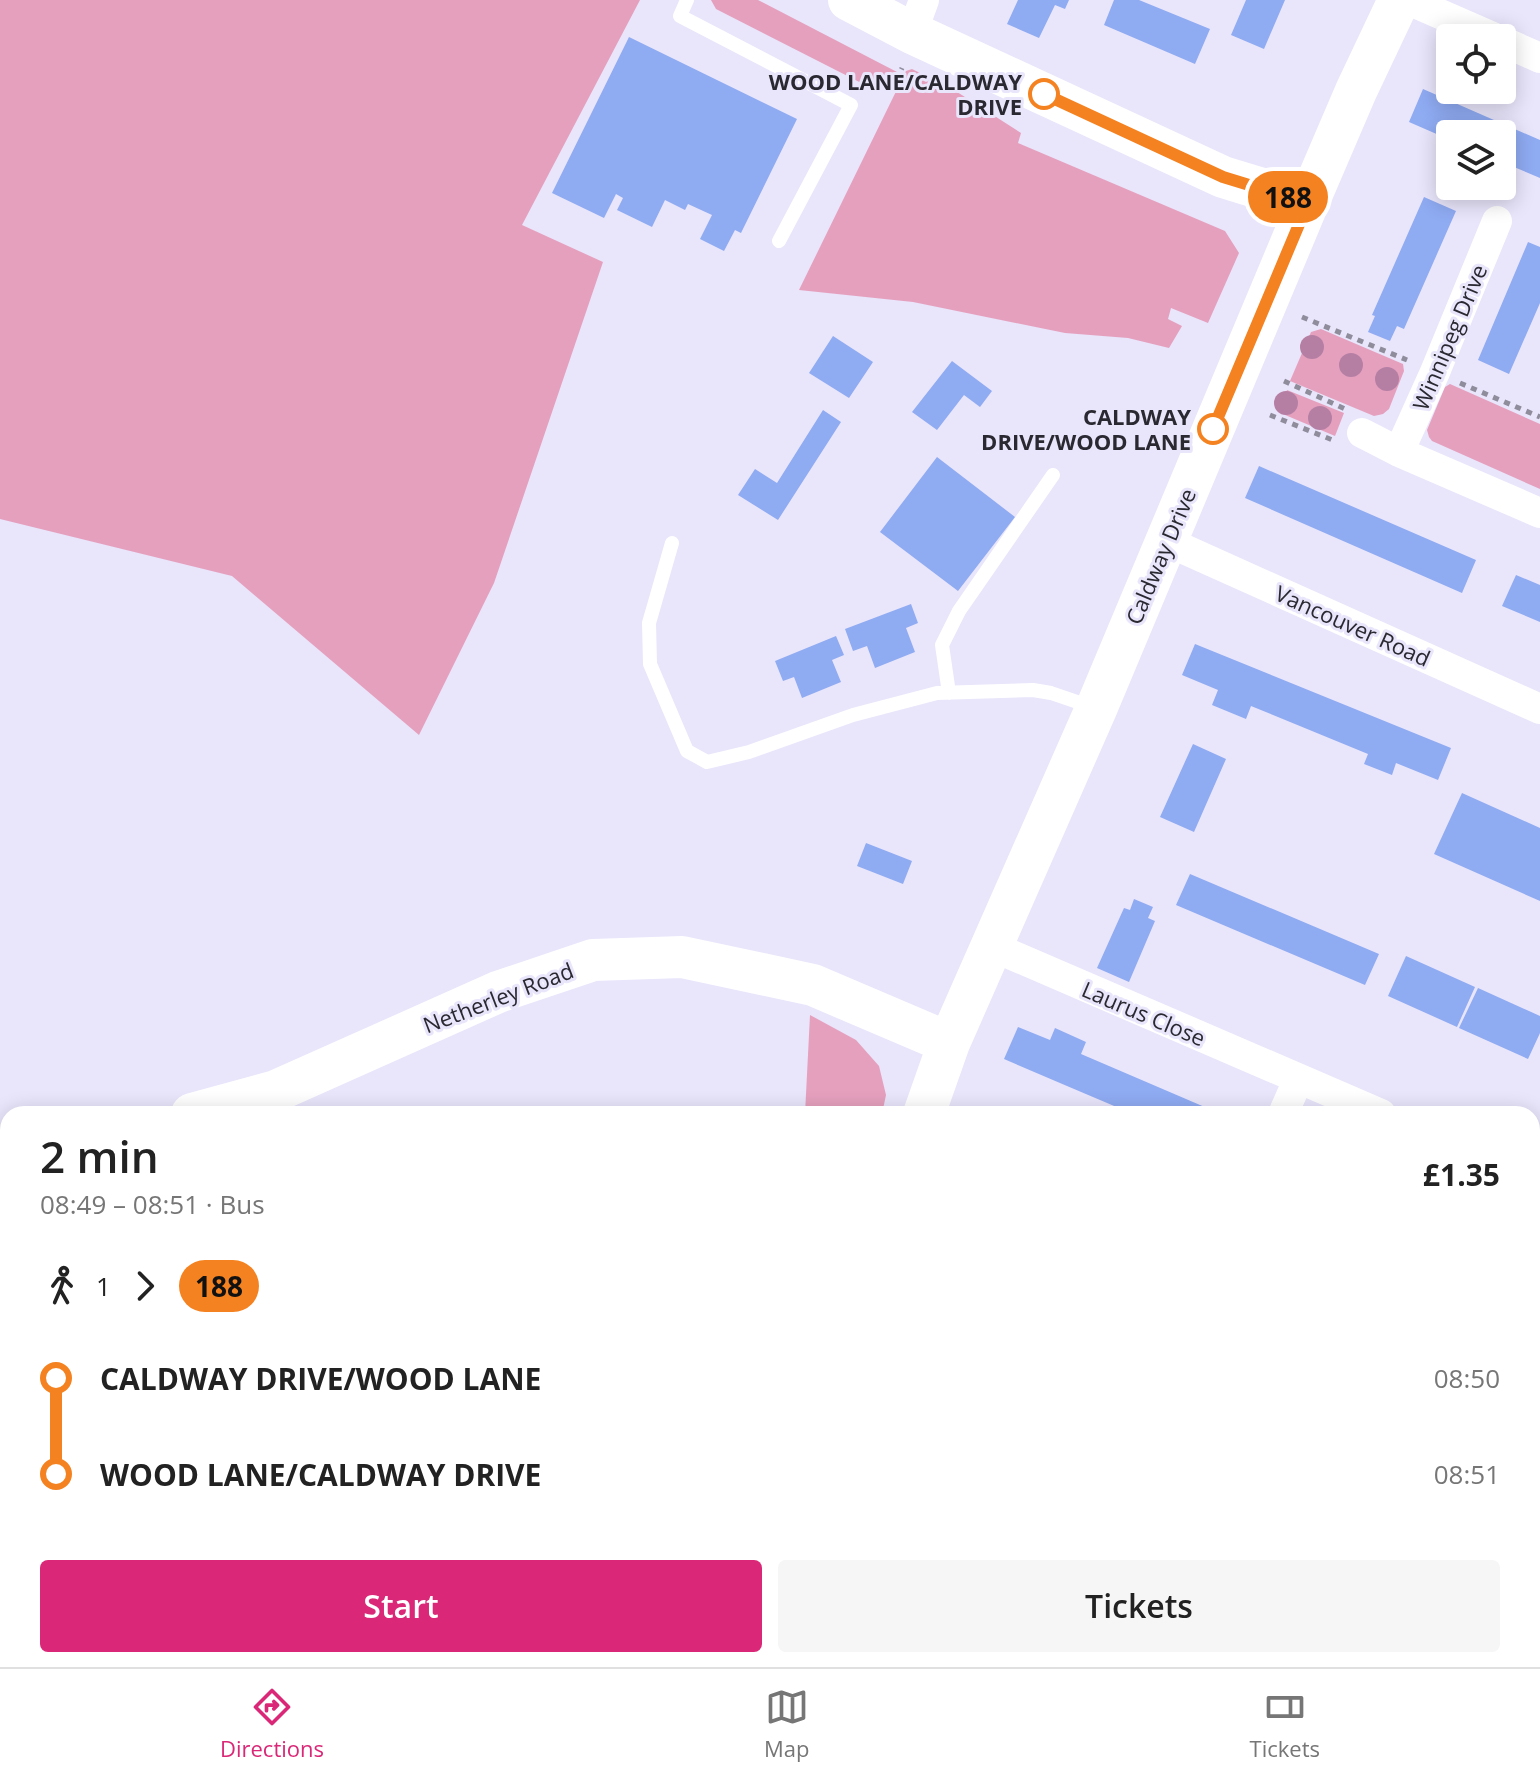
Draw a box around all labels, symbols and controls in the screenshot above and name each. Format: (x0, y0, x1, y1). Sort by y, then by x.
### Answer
map controls (1436, 24, 1516, 200)
button: locate (1436, 24, 1516, 104)
place label: WOOD LANE/CALDWAY DRIVE (769, 66, 1022, 121)
marker: WOOD LANE/CALDWAY DRIVE (1029, 79, 1059, 109)
button: layers (1436, 120, 1516, 200)
line badge: 188 (1242, 171, 1334, 223)
text: 188 (1264, 178, 1312, 216)
street label: Winnipeg Drive (1405, 259, 1493, 415)
place label: CALDWAY DRIVE/WOOD LANE (981, 401, 1191, 456)
marker: CALDWAY DRIVE/WOOD LANE (1198, 414, 1228, 444)
street label: Caldway Drive (1118, 483, 1202, 629)
street label: Vancouver Road (1271, 577, 1435, 673)
street label: Netherley Road (419, 955, 577, 1039)
street label: Laurus Close (1078, 974, 1210, 1052)
text: 2 min (40, 1126, 159, 1186)
text: £1.35 (1423, 1154, 1500, 1195)
text: 08:49 – 08:51 · Bus (40, 1186, 265, 1222)
icon: walk (40, 1264, 84, 1308)
icon: forward (123, 1264, 167, 1308)
text: 188 (195, 1267, 243, 1305)
text: 1 (96, 1268, 111, 1304)
text: CALDWAY DRIVE/WOOD LANE (100, 1358, 541, 1399)
text: 08:50 (1434, 1360, 1500, 1396)
text: WOOD LANE/CALDWAY DRIVE (100, 1454, 541, 1495)
text: 08:51 (1434, 1456, 1500, 1492)
button: Start (40, 1560, 762, 1652)
button: Tickets (778, 1560, 1500, 1652)
tab: Directions (220, 1685, 324, 1763)
tab: Map (764, 1685, 810, 1763)
tab: Tickets (1250, 1685, 1320, 1763)

